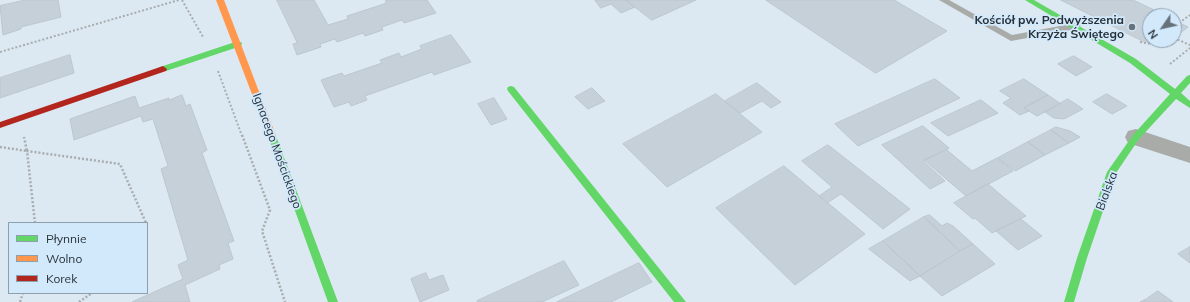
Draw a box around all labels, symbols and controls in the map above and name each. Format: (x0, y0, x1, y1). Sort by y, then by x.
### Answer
north arrow (1142, 8, 1182, 48)
place label: Kościół pw. Podwyższenia Krzyża Świętego (974, 13, 1124, 41)
marker: Kościół pw. Podwyższenia Krzyża Świętego (1127, 22, 1137, 32)
text: N (1145, 27, 1161, 42)
street label: Ignacego Mościckiego (249, 91, 305, 211)
street label: Bialska (1093, 170, 1121, 212)
legend (8, 222, 148, 294)
text: Płynnie (46, 231, 87, 246)
text: Wolno (46, 251, 82, 266)
text: Korek (46, 271, 77, 286)

